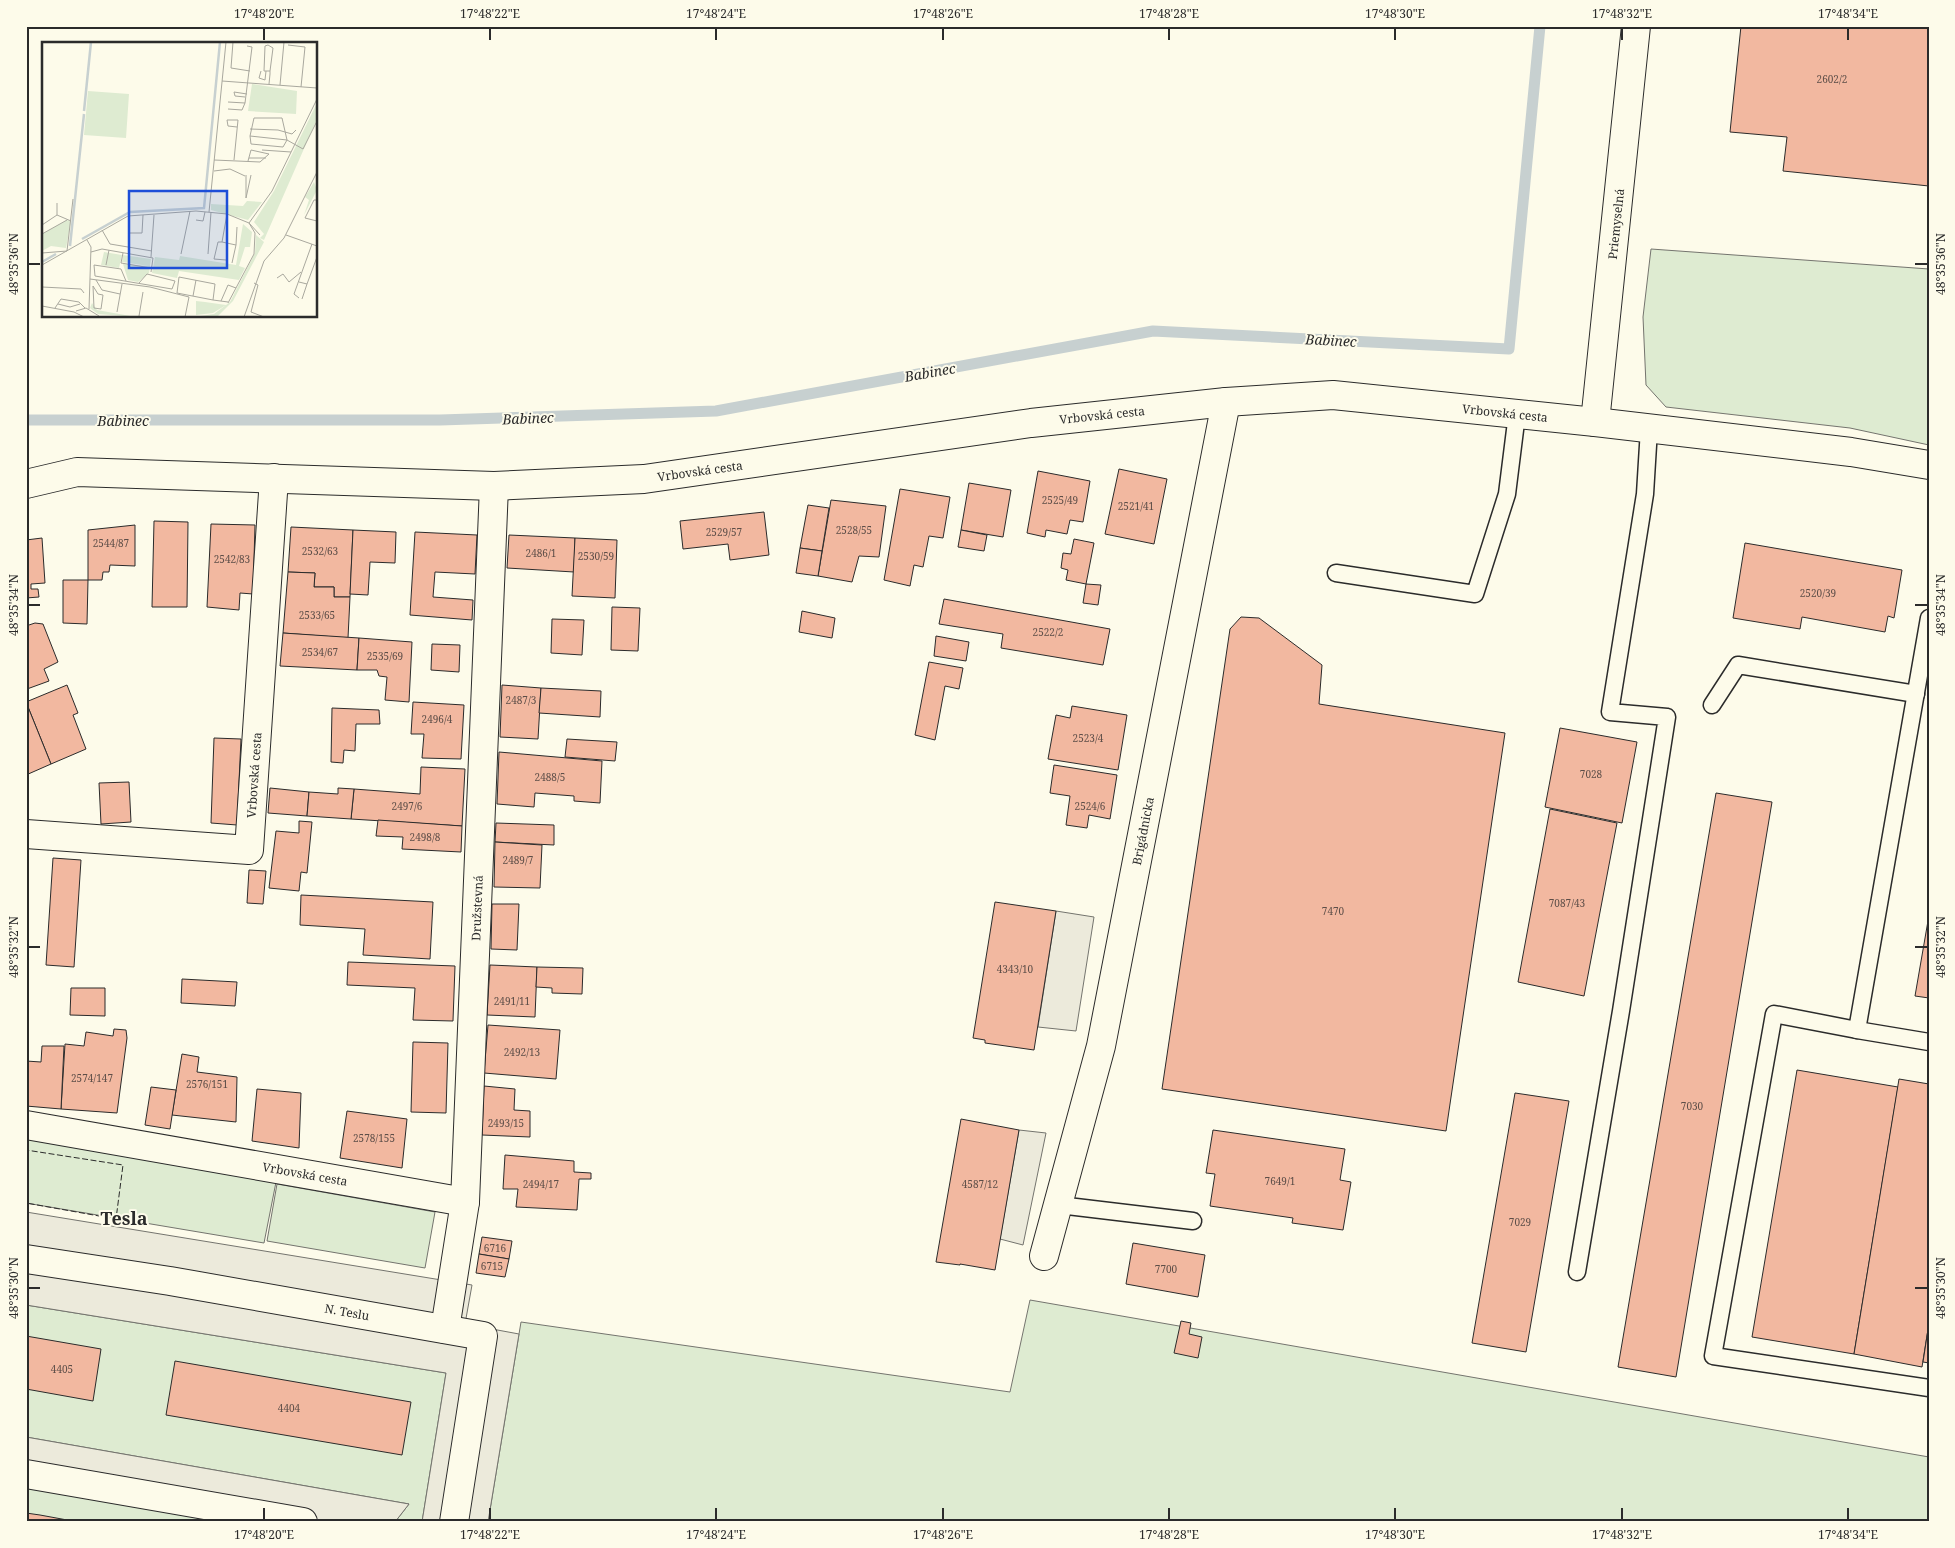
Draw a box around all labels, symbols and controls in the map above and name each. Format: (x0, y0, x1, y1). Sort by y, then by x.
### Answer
text: 17°48'20"E (234, 5, 294, 22)
text: 17°48'22"E (460, 5, 520, 22)
text: 17°48'24"E (686, 5, 746, 22)
text: 17°48'26"E (913, 5, 973, 22)
text: 17°48'28"E (1139, 5, 1199, 22)
text: 17°48'30"E (1365, 5, 1425, 22)
text: 17°48'32"E (1592, 5, 1652, 22)
text: 17°48'34"E (1818, 5, 1878, 22)
inset map (42, 42, 318, 318)
house number: 2602/2 (1817, 72, 1847, 86)
street label: Priemyselná (1604, 188, 1628, 260)
text: 48°35'36"N (5, 233, 22, 295)
text: 48°35'36"N (1932, 233, 1949, 295)
water label: Babinec (1304, 329, 1357, 351)
water label: Babinec (902, 358, 957, 386)
street label: Vrbovská cesta (1461, 400, 1549, 426)
street label: Vrbovská cesta (1058, 402, 1146, 428)
water label: Babinec (501, 408, 554, 428)
water label: Babinec (96, 411, 149, 430)
street label: Vrbovská cesta (656, 457, 744, 485)
house number: 2525/49 (1042, 493, 1078, 507)
house number: 2521/41 (1118, 499, 1154, 513)
house number: 2528/55 (836, 523, 872, 537)
house number: 2529/57 (706, 525, 743, 539)
house number: 2544/87 (93, 536, 130, 550)
house number: 2532/63 (302, 544, 339, 558)
house number: 2486/1 (526, 546, 556, 560)
house number: 2530/59 (578, 549, 614, 563)
house number: 2542/83 (214, 552, 251, 566)
text: 48°35'34"N (5, 574, 22, 636)
text: 48°35'34"N (1932, 574, 1949, 636)
house number: 2520/39 (1800, 586, 1836, 600)
house number: 2533/65 (299, 608, 335, 622)
house number: 2522/2 (1033, 625, 1063, 639)
house number: 2534/67 (302, 645, 339, 659)
house number: 2535/69 (367, 649, 403, 663)
house number: 2487/3 (506, 693, 537, 707)
house number: 2496/4 (422, 712, 453, 726)
street label: Vrbovská cesta (243, 731, 265, 819)
house number: 2523/4 (1073, 731, 1104, 745)
house number: 7028 (1580, 767, 1603, 781)
house number: 2488/5 (535, 770, 565, 784)
street label: Brigádnicka (1128, 795, 1158, 867)
house number: 2497/6 (392, 799, 423, 813)
house number: 2524/6 (1075, 799, 1106, 813)
house number: 2498/8 (410, 830, 441, 844)
house number: 2489/7 (503, 853, 534, 867)
street label: Družstevná (467, 875, 487, 941)
house number: 7087/43 (1549, 896, 1586, 910)
house number: 7470 (1322, 904, 1345, 918)
text: 48°35'32"N (5, 916, 22, 978)
text: 48°35'32"N (1932, 916, 1949, 978)
house number: 4343/10 (997, 962, 1034, 976)
house number: 2491/11 (494, 994, 530, 1008)
house number: 2492/13 (504, 1045, 541, 1059)
house number: 2574/147 (71, 1071, 113, 1085)
house number: 2576/151 (186, 1077, 228, 1091)
house number: 7030 (1681, 1099, 1704, 1113)
house number: 2493/15 (488, 1116, 524, 1130)
house number: 2578/155 (353, 1131, 395, 1145)
street label: Vrbovská cesta (261, 1158, 349, 1190)
house number: 7649/1 (1265, 1174, 1295, 1188)
house number: 2494/17 (523, 1177, 560, 1191)
house number: 4587/12 (962, 1177, 998, 1191)
district label: Tesla (100, 1206, 148, 1230)
house number: 7029 (1509, 1215, 1531, 1229)
house number: 6716 (484, 1241, 507, 1255)
text: 48°35'30"N (5, 1257, 22, 1319)
text: 48°35'30"N (1932, 1257, 1949, 1319)
house number: 6715 (481, 1259, 503, 1273)
house number: 7700 (1155, 1262, 1178, 1276)
street label: N. Teslu (323, 1300, 371, 1324)
house number: 4405 (51, 1362, 73, 1376)
house number: 4404 (278, 1401, 301, 1415)
text: 17°48'20"E (234, 1526, 294, 1543)
text: 17°48'22"E (460, 1526, 520, 1543)
text: 17°48'24"E (686, 1526, 746, 1543)
text: 17°48'26"E (913, 1526, 973, 1543)
text: 17°48'28"E (1139, 1526, 1199, 1543)
text: 17°48'30"E (1365, 1526, 1425, 1543)
text: 17°48'32"E (1592, 1526, 1652, 1543)
text: 17°48'34"E (1818, 1526, 1878, 1543)

